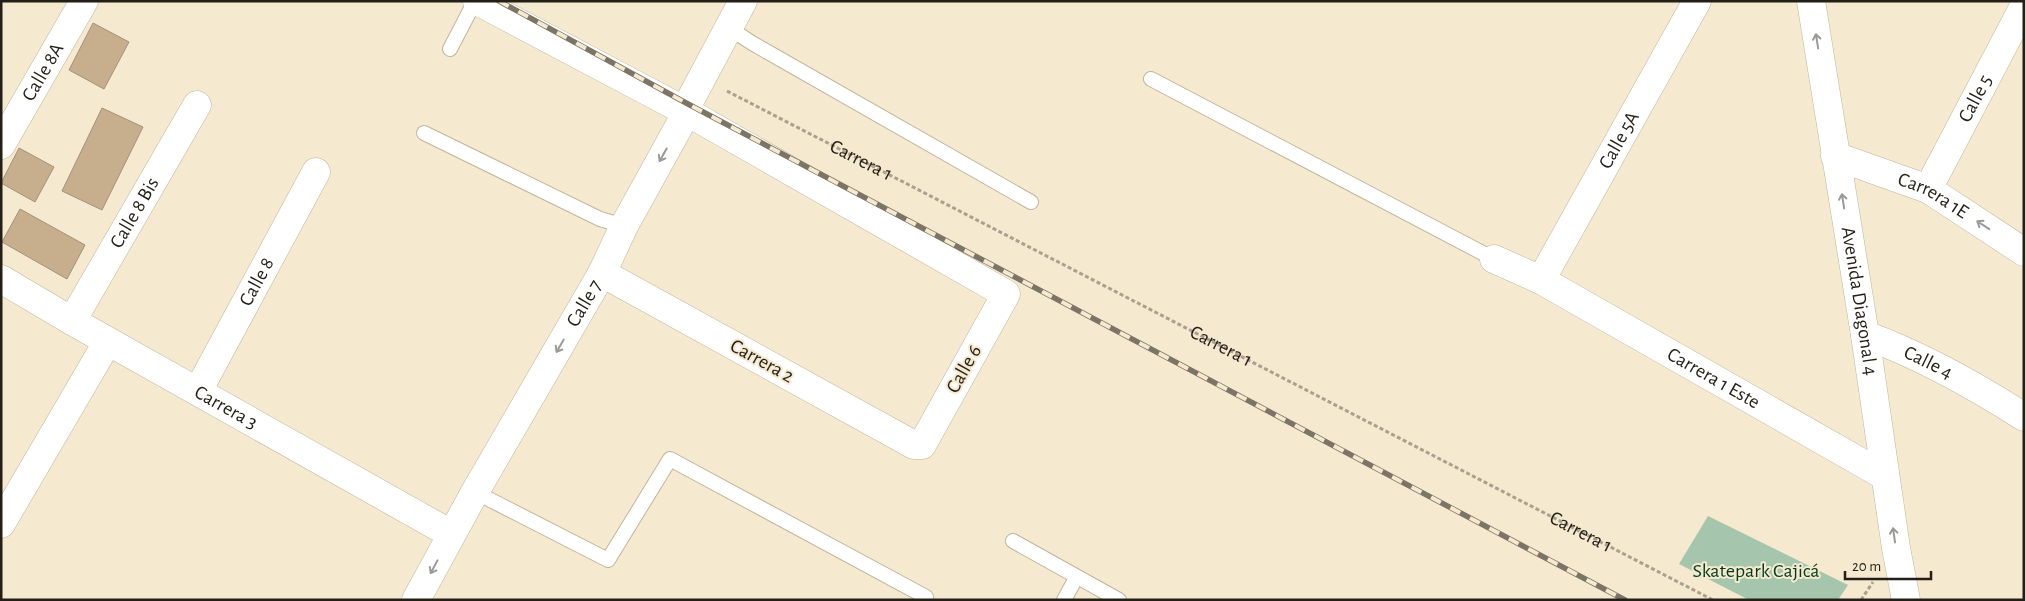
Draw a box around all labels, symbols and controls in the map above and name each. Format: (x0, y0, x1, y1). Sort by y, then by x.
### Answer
one-way arrow (1812, 33, 1822, 49)
street label: Calle 8A (19, 39, 68, 105)
street label: Calle 5 (1955, 72, 1996, 126)
street label: Calle 5A (1595, 108, 1643, 172)
street label: Carrera 1 (827, 136, 896, 185)
one-way arrow (658, 147, 667, 162)
street label: Carrera 1E (1895, 169, 1972, 223)
street label: Calle 8 Bis (106, 174, 163, 252)
one-way arrow (1837, 193, 1847, 209)
one-way arrow (1976, 220, 1990, 230)
street label: Avenida Diagonal 4 (1838, 225, 1881, 377)
street label: Calle 8 (236, 254, 278, 309)
street label: Calle 7 (563, 277, 606, 330)
street label: Carrera 1 (1187, 322, 1256, 370)
street label: Carrera 2 (727, 335, 797, 387)
one-way arrow (555, 338, 565, 352)
street label: Calle 6 (943, 342, 985, 396)
street label: Calle 4 (1901, 342, 1956, 383)
street label: Carrera 1 Este (1664, 344, 1763, 412)
street label: Carrera 3 (191, 382, 261, 433)
street label: Carrera 1 (1546, 507, 1615, 556)
one-way arrow (1889, 527, 1899, 543)
scale bar (1845, 548, 1931, 580)
one-way arrow (428, 559, 438, 574)
text: 20 m (1852, 559, 1881, 574)
park label: Skatepark Cajicá (1692, 561, 1820, 581)

